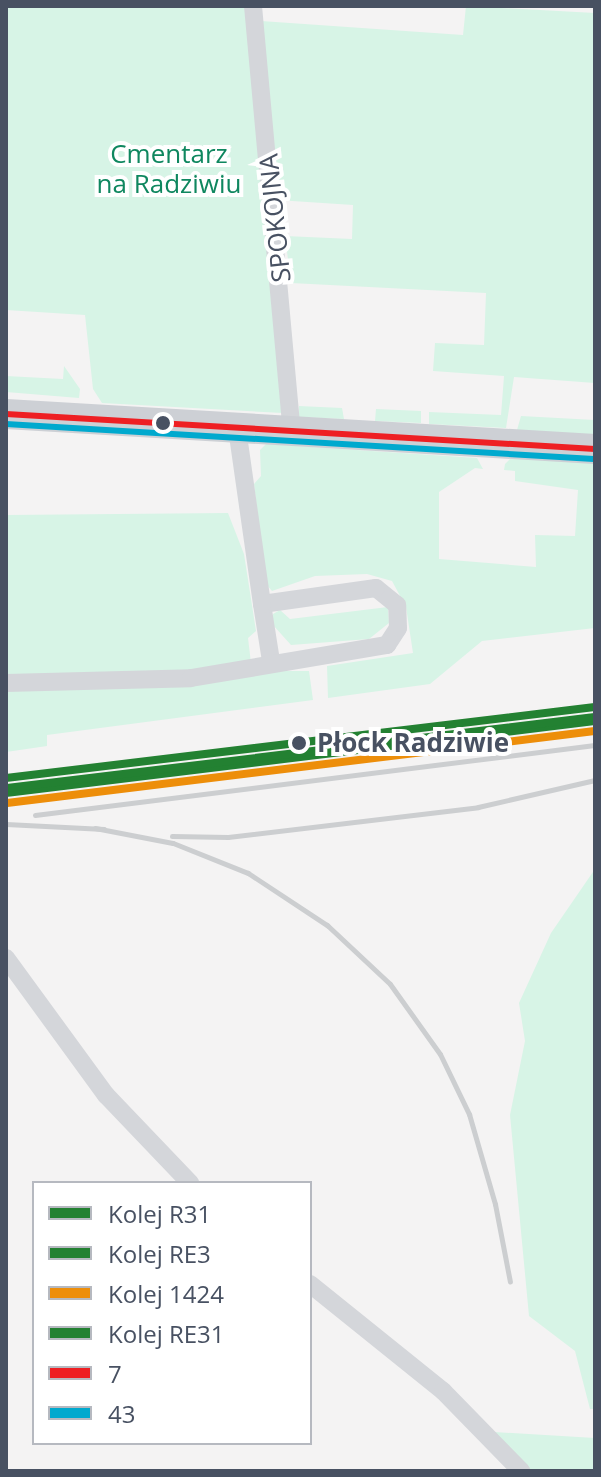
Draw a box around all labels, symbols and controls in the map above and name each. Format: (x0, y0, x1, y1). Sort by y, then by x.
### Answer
park label: Cmentarz na Radziwiu (97, 138, 241, 200)
street label: SPOKOJNA (253, 152, 297, 284)
unlabelled marker (155, 415, 171, 431)
place label: Płock Radziwie (317, 727, 509, 759)
marker: Płock Radziwie (288, 732, 310, 754)
legend (32, 1181, 312, 1445)
text: Kolej R31 (108, 1197, 211, 1230)
text: Kolej RE3 (108, 1237, 211, 1270)
text: Kolej 1424 (108, 1277, 224, 1310)
text: Kolej RE31 (108, 1317, 225, 1350)
text: 7 (108, 1357, 122, 1390)
text: 43 (108, 1397, 135, 1430)

